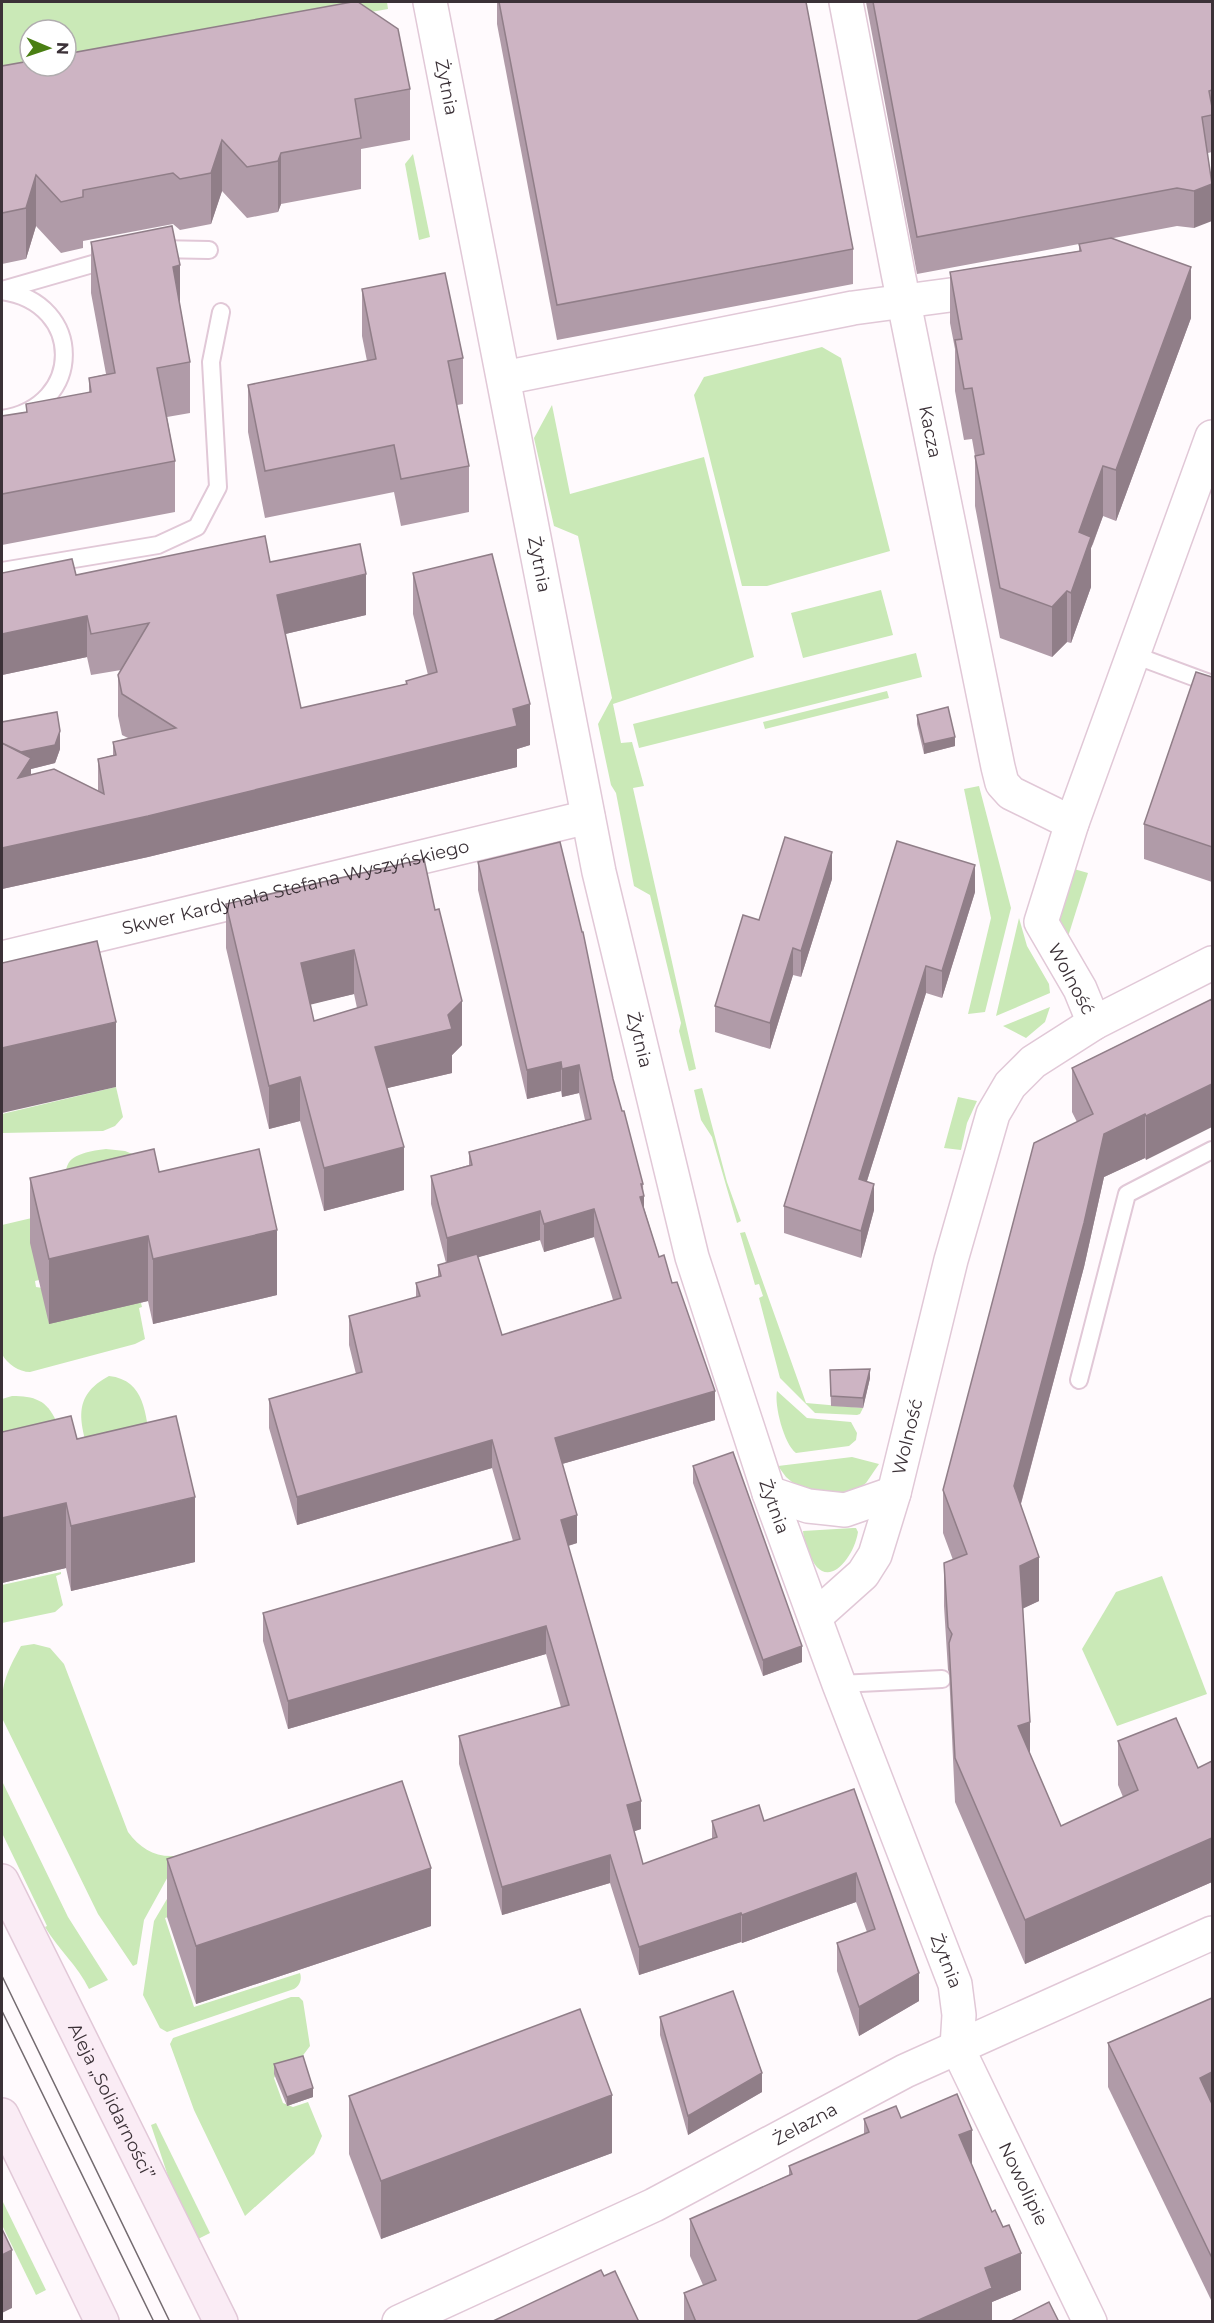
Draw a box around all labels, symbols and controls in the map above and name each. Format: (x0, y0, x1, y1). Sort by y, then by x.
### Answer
north arrow (18, 18, 78, 78)
text: N (53, 42, 72, 55)
street label: Żytnia (430, 58, 463, 117)
street label: Kacza (914, 404, 946, 460)
street label: Żytnia (523, 535, 555, 594)
street label: Skwer Kardynała Stefana Wyszyńskiego (120, 835, 471, 940)
street label: Wolność (1043, 940, 1099, 1018)
street label: Żytnia (622, 1010, 657, 1070)
street label: Wolność (888, 1397, 928, 1477)
street label: Żytnia (754, 1476, 794, 1537)
street label: Żytnia (926, 1931, 967, 1991)
street label: Aleja „Solidarności” (63, 2019, 159, 2183)
street label: Żelazna (769, 2098, 841, 2150)
street label: Nowolipie (994, 2138, 1053, 2229)

